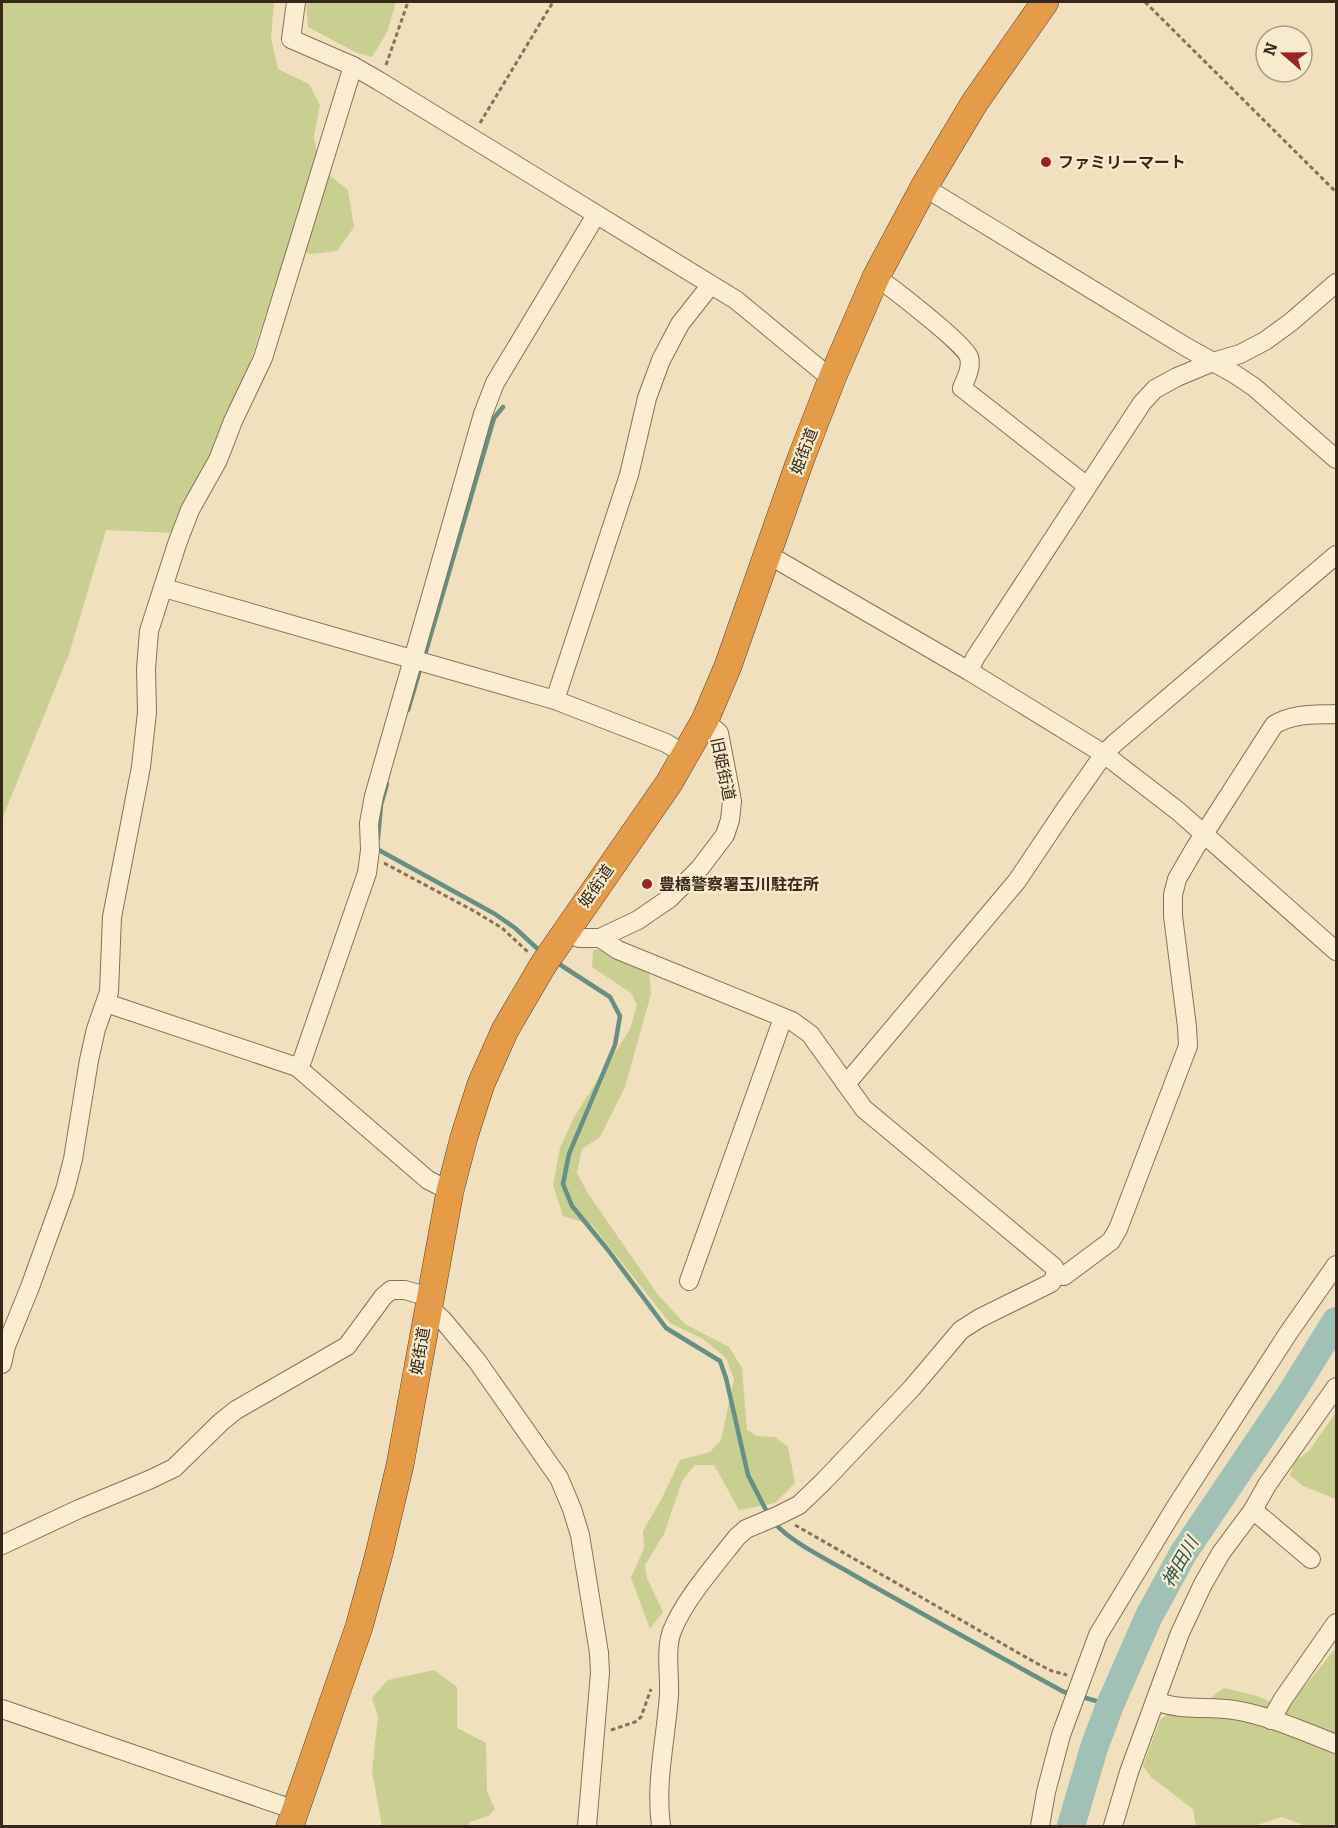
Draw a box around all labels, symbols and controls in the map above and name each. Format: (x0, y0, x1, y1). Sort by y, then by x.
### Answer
north arrow (1254, 24, 1314, 84)
text: N (1259, 40, 1281, 58)
place label: ファミリーマート (1058, 153, 1186, 172)
marker: ファミリーマート (1039, 155, 1053, 169)
street label: 姫街道 (787, 425, 821, 477)
street label: 旧姫街道 (707, 736, 739, 802)
street label: 姫街道 (574, 861, 618, 911)
place label: 豊橋警察署玉川駐在所 (659, 875, 819, 894)
marker: 豊橋警察署玉川駐在所 (640, 877, 654, 891)
street label: 姫街道 (406, 1326, 434, 1376)
water label: 神田川 (1157, 1531, 1204, 1591)

